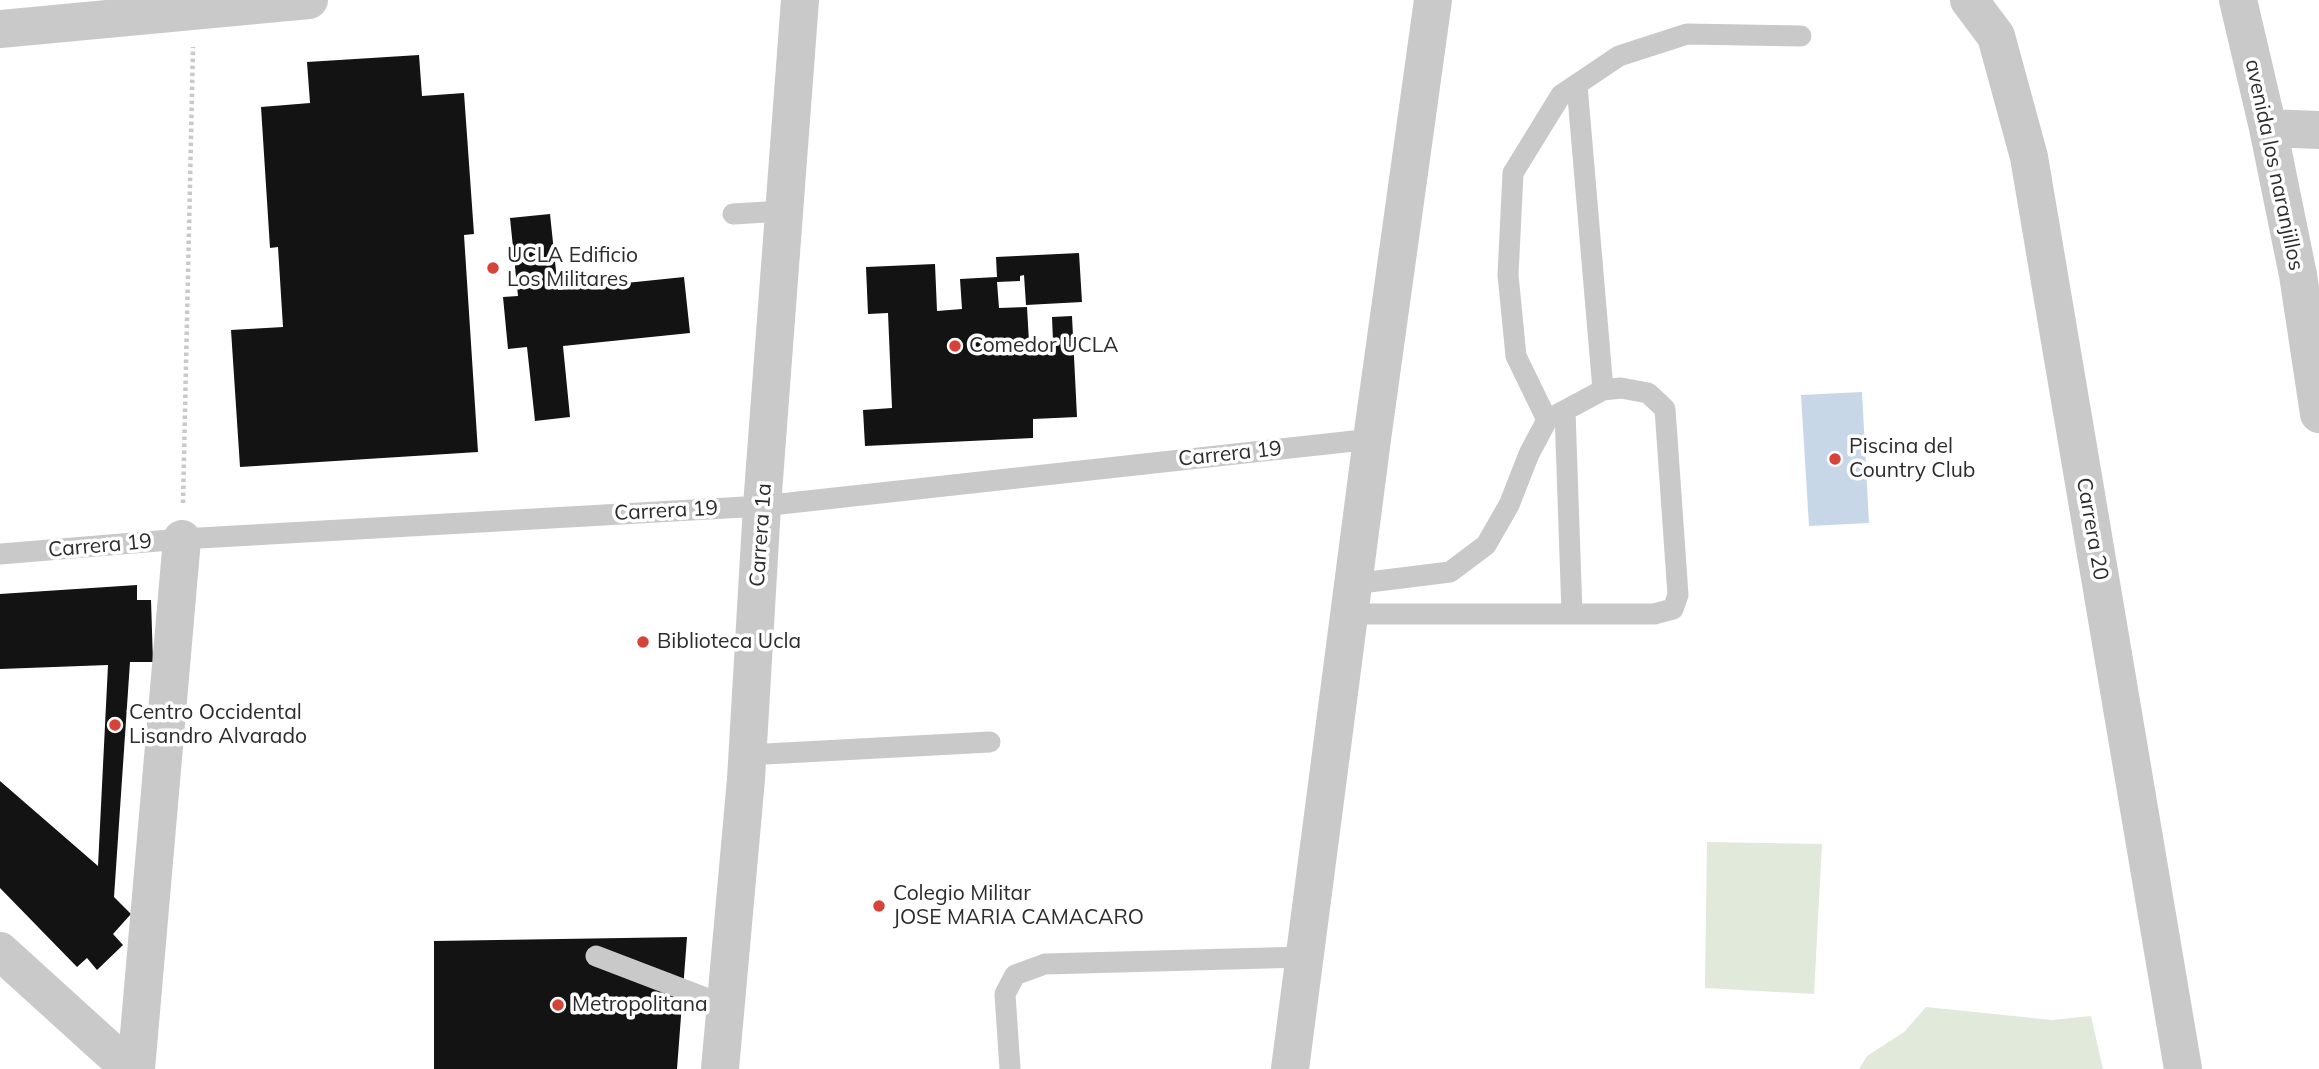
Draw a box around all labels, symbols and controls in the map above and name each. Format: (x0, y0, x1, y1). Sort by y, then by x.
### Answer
street label: avenida los naranjillos (2239, 57, 2309, 273)
place label: UCLA Edificio Los Militares (507, 243, 638, 293)
marker: UCLA Edificio Los Militares (485, 260, 501, 276)
place label: Comedor UCLA (969, 333, 1118, 359)
marker: Comedor UCLA (947, 338, 963, 354)
place label: Piscina del Country Club (1849, 434, 1975, 484)
street label: Carrera 19 (1177, 436, 1283, 472)
marker: Piscina del Country Club (1827, 451, 1843, 467)
street label: Carrera 20 (2071, 476, 2113, 582)
street label: Carrera 1a (745, 482, 777, 588)
street label: Carrera 19 (613, 496, 719, 526)
street label: Carrera 19 (47, 529, 153, 563)
place label: Biblioteca Ucla (657, 629, 801, 655)
marker: Biblioteca Ucla (635, 634, 651, 650)
place label: Centro Occidental Lisandro Alvarado (129, 700, 307, 750)
marker: Centro Occidental Lisandro Alvarado (107, 717, 123, 733)
place label: Colegio Militar JOSE MARIA CAMACARO (893, 881, 1144, 931)
marker: Colegio Militar JOSE MARIA CAMACARO (871, 898, 887, 914)
place label: Metropolitana (572, 992, 708, 1018)
marker: Metropolitana (550, 997, 566, 1013)

